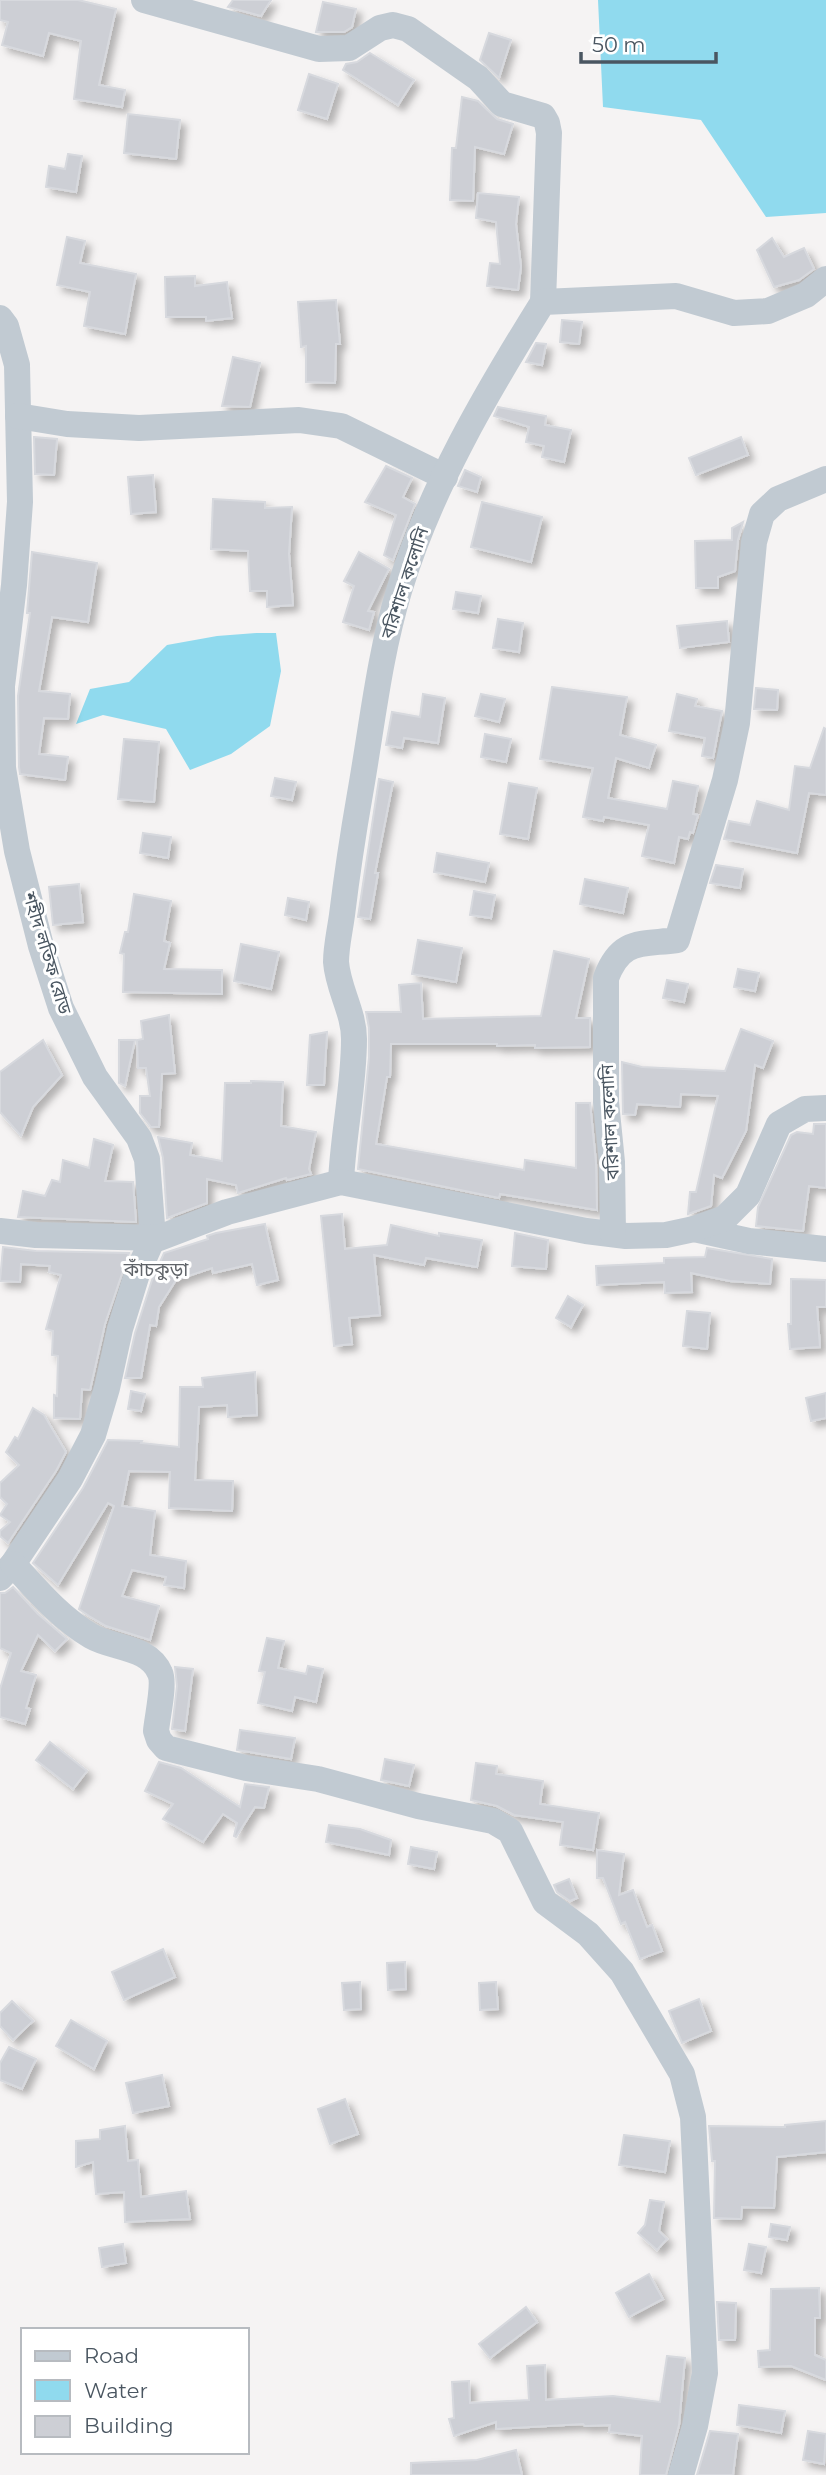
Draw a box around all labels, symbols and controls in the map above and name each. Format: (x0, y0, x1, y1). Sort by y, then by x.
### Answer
scale bar (581, 21, 716, 65)
text: 50 m (592, 32, 646, 57)
street label: বরিশাল কলোনি (376, 523, 434, 642)
street label: শহীদ লতিফ রোড (18, 888, 76, 1017)
street label: বরিশাল কলোনি (596, 1062, 624, 1181)
district label: কাঁচকুড়া (123, 1258, 189, 1281)
legend (21, 2328, 248, 2454)
text: Road (84, 2343, 139, 2368)
text: Water (84, 2378, 148, 2403)
text: Building (84, 2413, 174, 2438)

